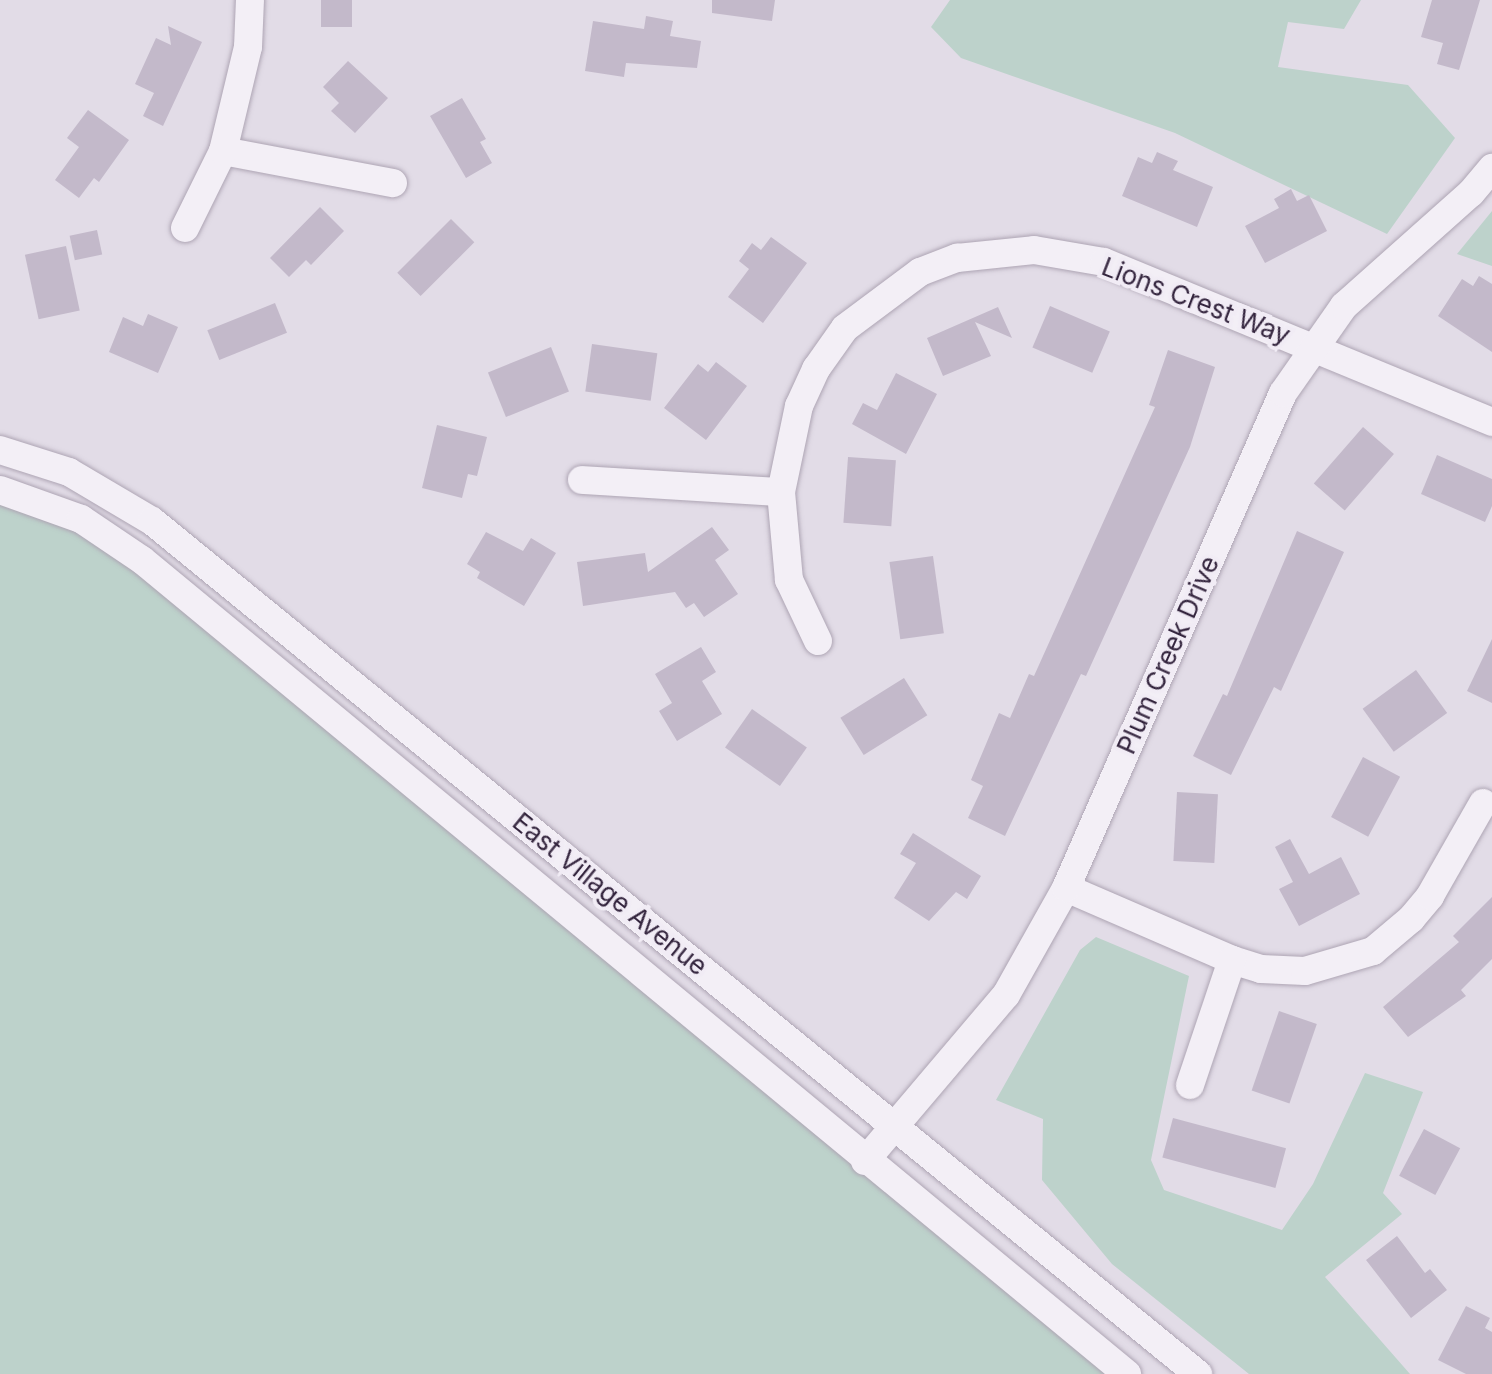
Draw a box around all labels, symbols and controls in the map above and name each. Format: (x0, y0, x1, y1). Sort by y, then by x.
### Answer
street label: Lions Crest Way (1097, 251, 1295, 351)
street label: Plum Creek Drive (1110, 551, 1226, 759)
street label: East Village Avenue (507, 806, 713, 982)

